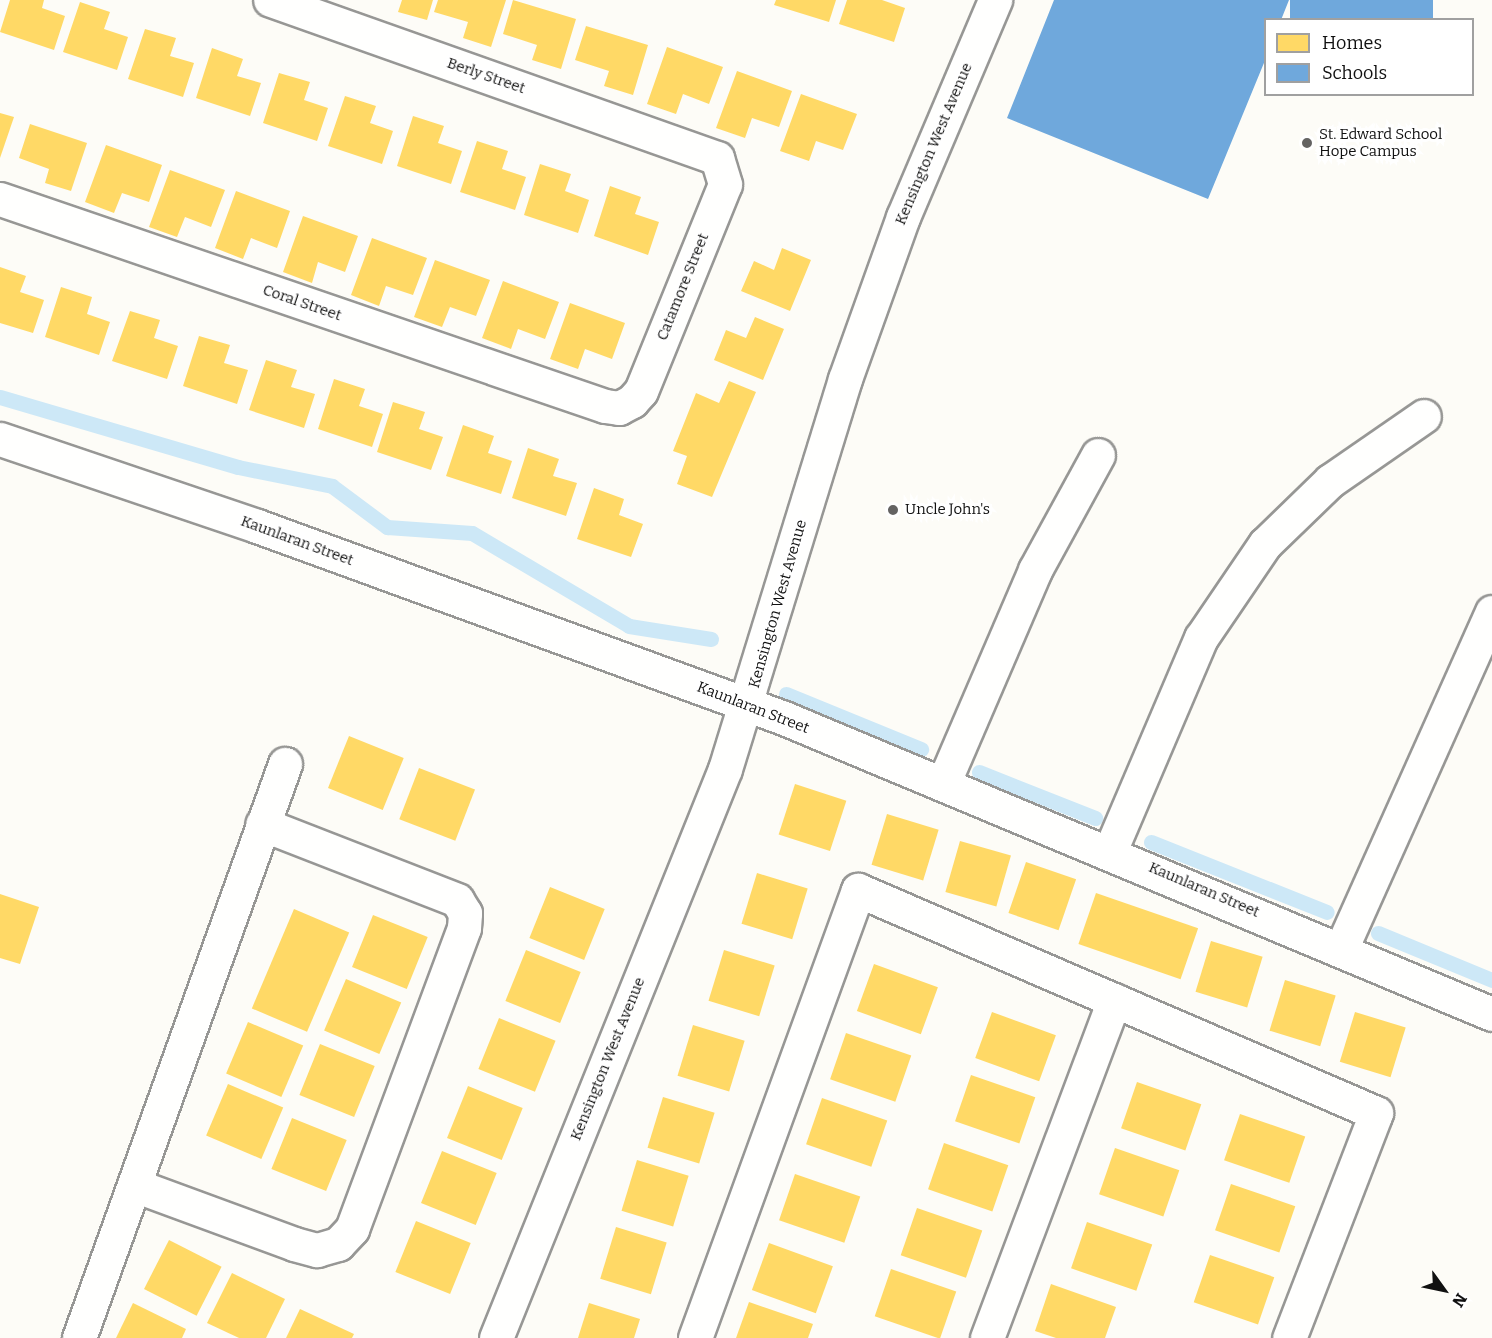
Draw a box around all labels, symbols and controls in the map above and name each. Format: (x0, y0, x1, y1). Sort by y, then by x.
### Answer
legend (1264, 18, 1474, 96)
text: Homes (1322, 32, 1382, 54)
street label: Berly Street (445, 54, 527, 98)
street label: Kensington West Avenue (892, 60, 976, 228)
text: Schools (1322, 62, 1387, 84)
place label: St. Edward School Hope Campus (1319, 125, 1442, 160)
marker: St. Edward School Hope Campus (1300, 136, 1314, 150)
street label: Catamore Street (653, 231, 713, 343)
street label: Coral Street (260, 281, 344, 325)
place label: Uncle John's (905, 501, 990, 519)
marker: Uncle John's (886, 503, 900, 517)
street label: Kaunlaran Street (238, 512, 356, 570)
street label: Kensington West Avenue (745, 518, 811, 690)
street label: Kaunlaran Street (694, 678, 812, 738)
street label: Kaunlaran Street (1146, 859, 1262, 921)
street label: Kensington West Avenue (567, 975, 649, 1143)
north arrow (1414, 1260, 1474, 1320)
text: N (1448, 1290, 1471, 1310)

